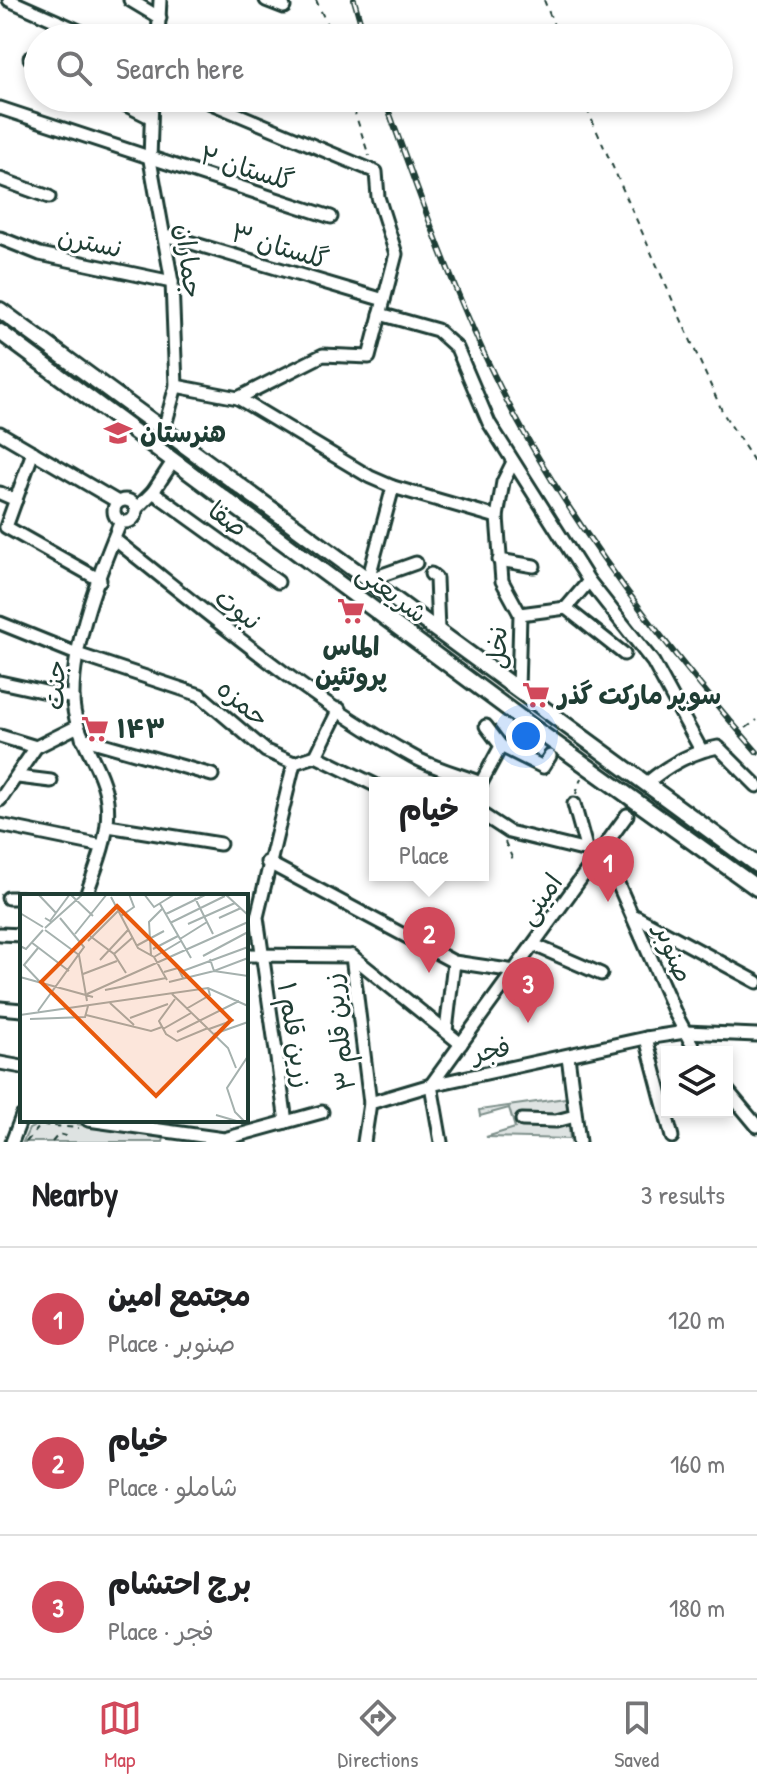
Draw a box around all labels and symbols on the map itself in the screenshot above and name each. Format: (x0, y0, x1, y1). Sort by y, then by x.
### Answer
street label: گلستان ۲ (196, 137, 298, 198)
street label: گلستان ۳ (227, 214, 333, 277)
street label: نسترن (55, 218, 125, 265)
street label: جماران (168, 222, 211, 300)
place label: هنرستان (140, 415, 226, 450)
school or university icon: هنرستان (103, 418, 133, 448)
street label: صفا (202, 493, 255, 545)
street label: شریعتی (350, 555, 435, 631)
street label: نبوت (208, 579, 269, 638)
supermarket icon: الماس پروتئین (336, 596, 366, 626)
street label: نخل (479, 626, 514, 670)
place label: الماس پروتئین (315, 628, 388, 693)
street label: جنت (36, 659, 73, 711)
street label: حمزه (210, 670, 277, 735)
place label: سوپر مارکت گذر (556, 677, 721, 712)
supermarket icon: سوپر مارکت گذر (521, 680, 551, 710)
place label: ۱۴۳ (117, 711, 166, 746)
supermarket icon: ۱۴۳ (80, 714, 110, 744)
your location (506, 716, 546, 756)
pin: 1 (582, 836, 634, 902)
street label: امینی (509, 866, 570, 931)
inset map (20, 894, 248, 1122)
pin: 2 (403, 907, 455, 973)
street label: صنوبر (646, 916, 702, 987)
pin: 3 (502, 957, 554, 1023)
street label: زرین قلم ۳ (314, 971, 366, 1093)
street label: زرین قلم ۱ (267, 980, 321, 1091)
street label: فجر (466, 1028, 513, 1071)

